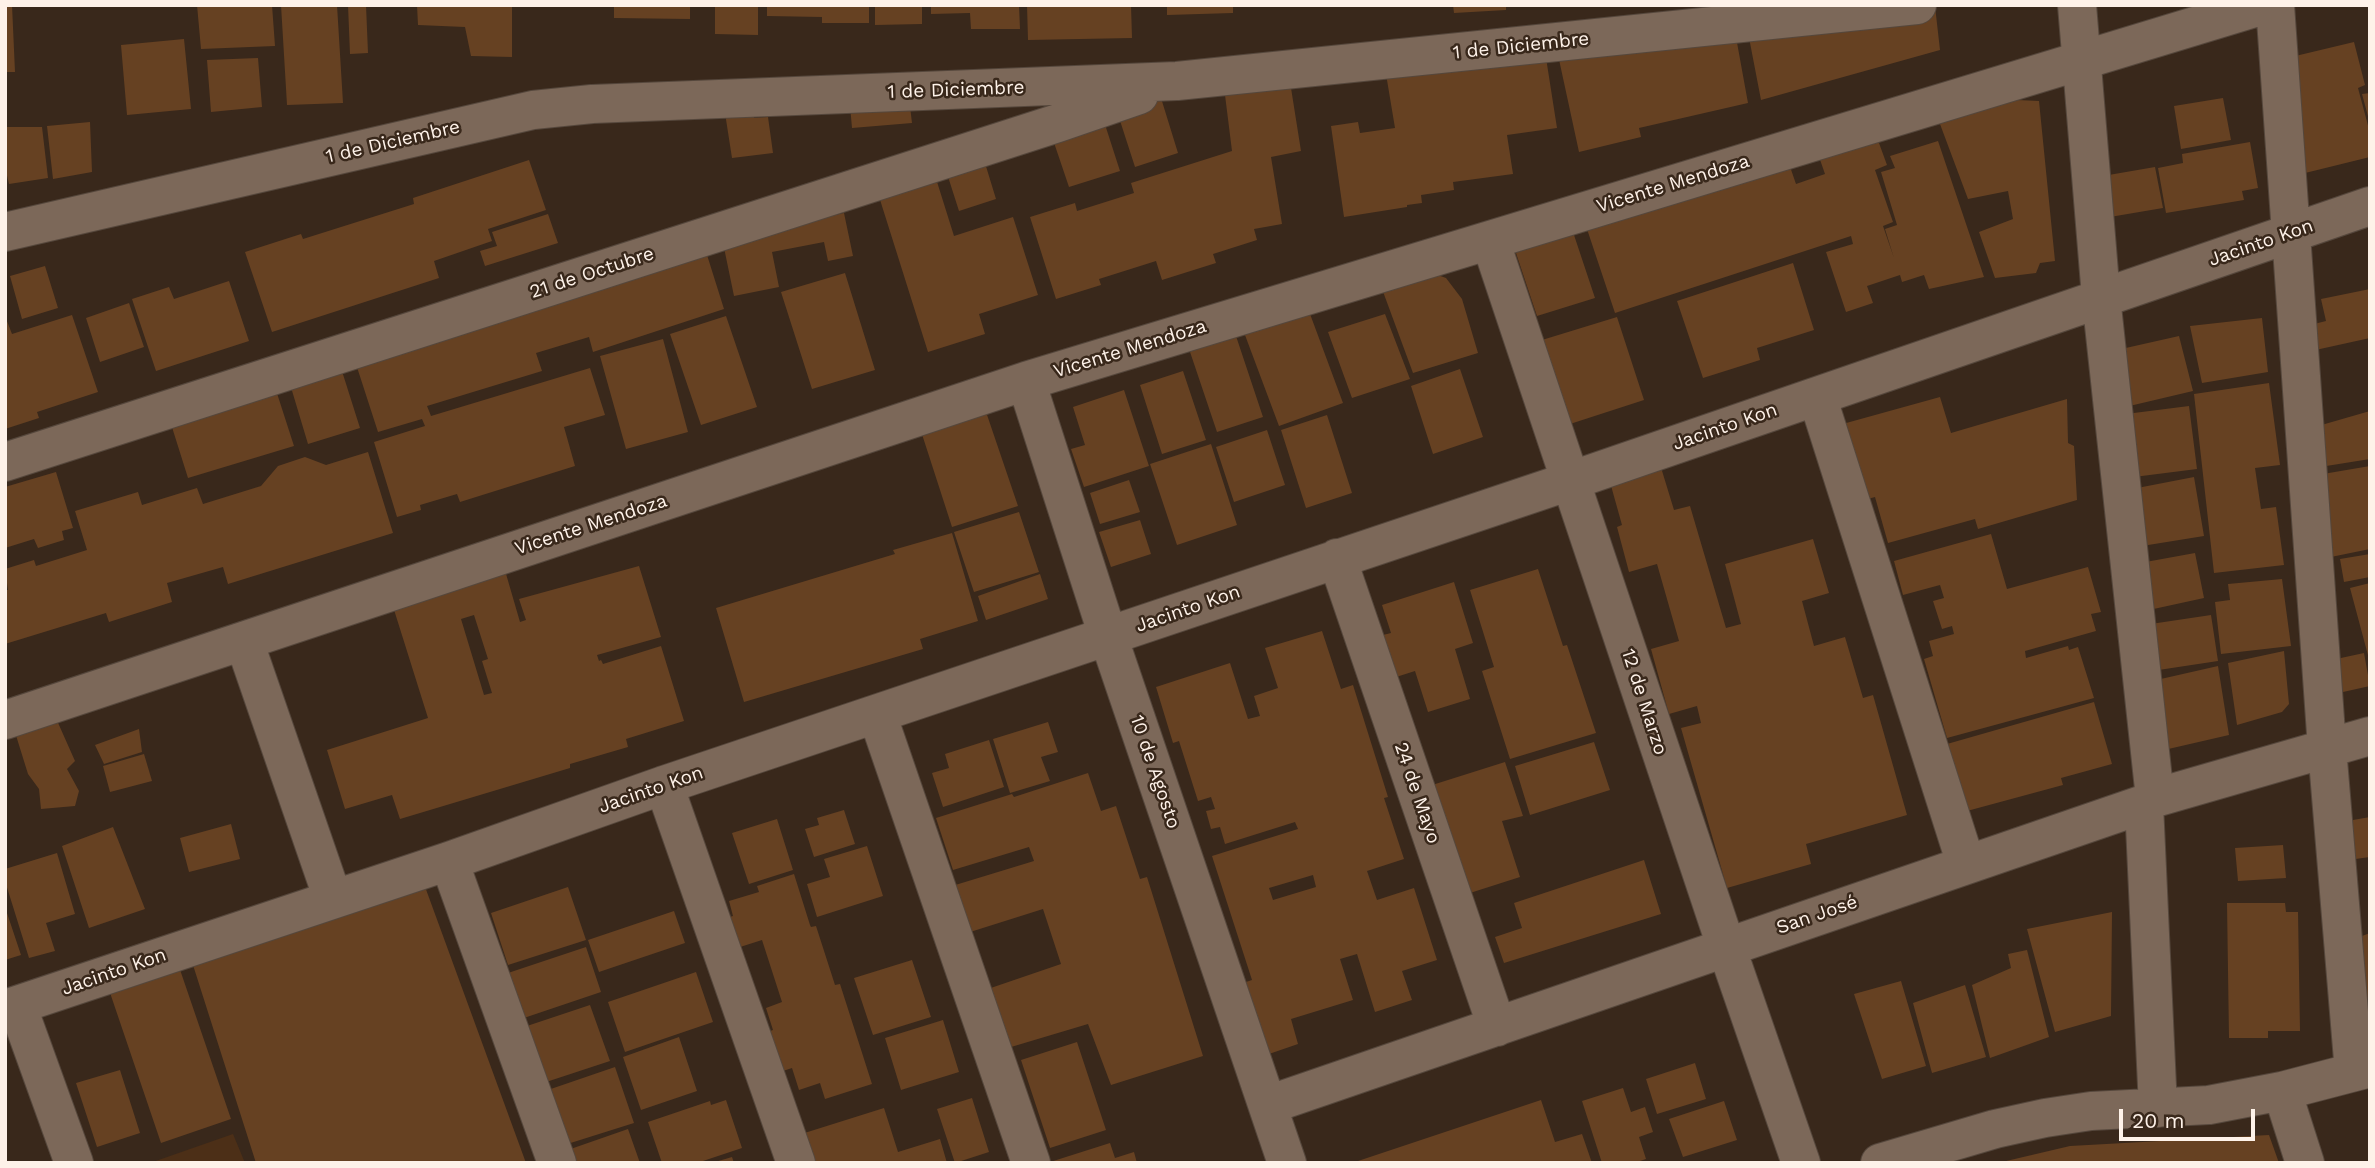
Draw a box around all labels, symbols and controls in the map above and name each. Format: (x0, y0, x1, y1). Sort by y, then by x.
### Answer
street label: 1 de Diciembre (1452, 28, 1590, 64)
street label: 1 de Diciembre (887, 76, 1025, 104)
street label: 1 de Diciembre (324, 115, 462, 169)
street label: Vicente Mendoza (1594, 150, 1752, 218)
street label: Jacinto Kon (2206, 214, 2316, 272)
street label: 21 de Octubre (527, 242, 657, 304)
street label: Vicente Mendoza (1051, 315, 1209, 383)
street label: Jacinto Kon (1670, 398, 1780, 456)
street label: Vicente Mendoza (512, 490, 670, 560)
street label: Jacinto Kon (1133, 580, 1243, 638)
street label: 12 de Marzo (1616, 646, 1672, 758)
street label: 10 de Agosto (1125, 712, 1185, 832)
street label: 24 de Mayo (1389, 739, 1445, 847)
street label: Jacinto Kon (596, 761, 706, 819)
street label: San José (1774, 891, 1860, 939)
street label: Jacinto Kon (59, 943, 169, 1001)
scale bar (2123, 1094, 2260, 1138)
text: 20 m (2132, 1108, 2184, 1133)

